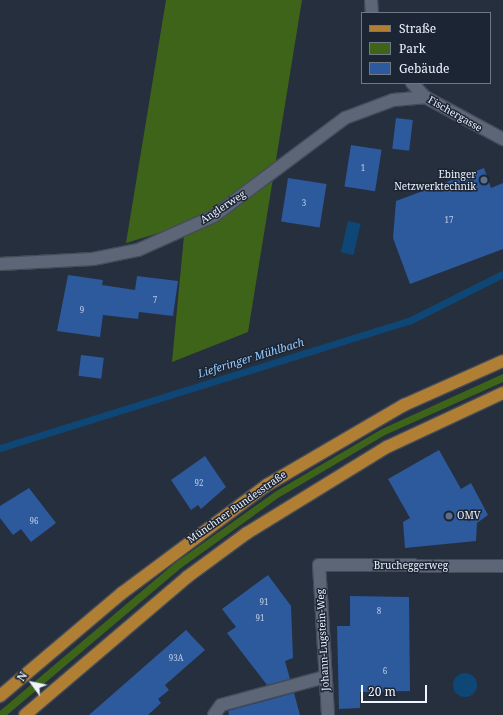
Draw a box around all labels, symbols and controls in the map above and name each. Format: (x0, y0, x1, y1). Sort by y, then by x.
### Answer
legend (361, 12, 491, 84)
text: Straße (399, 20, 436, 37)
text: Park (399, 40, 426, 57)
text: Gebäude (399, 60, 450, 77)
street label: Fischergasse (426, 94, 484, 134)
house number: 1 (361, 163, 365, 173)
place label: Ebinger Netzwerktechnik (394, 168, 476, 192)
marker: Ebinger Netzwerktechnik (479, 175, 489, 185)
street label: Anglerweg (198, 188, 248, 226)
house number: 3 (302, 198, 306, 208)
house number: 17 (445, 215, 453, 225)
house number: 7 (153, 295, 157, 305)
house number: 9 (80, 305, 84, 315)
water label: Lieferinger Mühlbach (196, 336, 306, 380)
street label: Münchner Bundesstraße (185, 468, 289, 546)
house number: 92 (195, 478, 203, 488)
place label: OMV (457, 510, 481, 522)
marker: OMV (444, 511, 454, 521)
house number: 96 (30, 516, 38, 526)
street label: Brucheggerweg (374, 560, 448, 572)
street label: Johann-Lugstein-Weg (314, 589, 332, 691)
house number: 91 (260, 597, 268, 607)
house number: 8 (377, 606, 381, 616)
house number: 91 (256, 613, 264, 623)
house number: 93A (169, 653, 183, 663)
north arrow (12, 663, 52, 703)
house number: 6 (383, 666, 387, 676)
text: N (13, 668, 30, 684)
scale bar (363, 677, 429, 703)
text: 20 m (368, 683, 396, 700)

